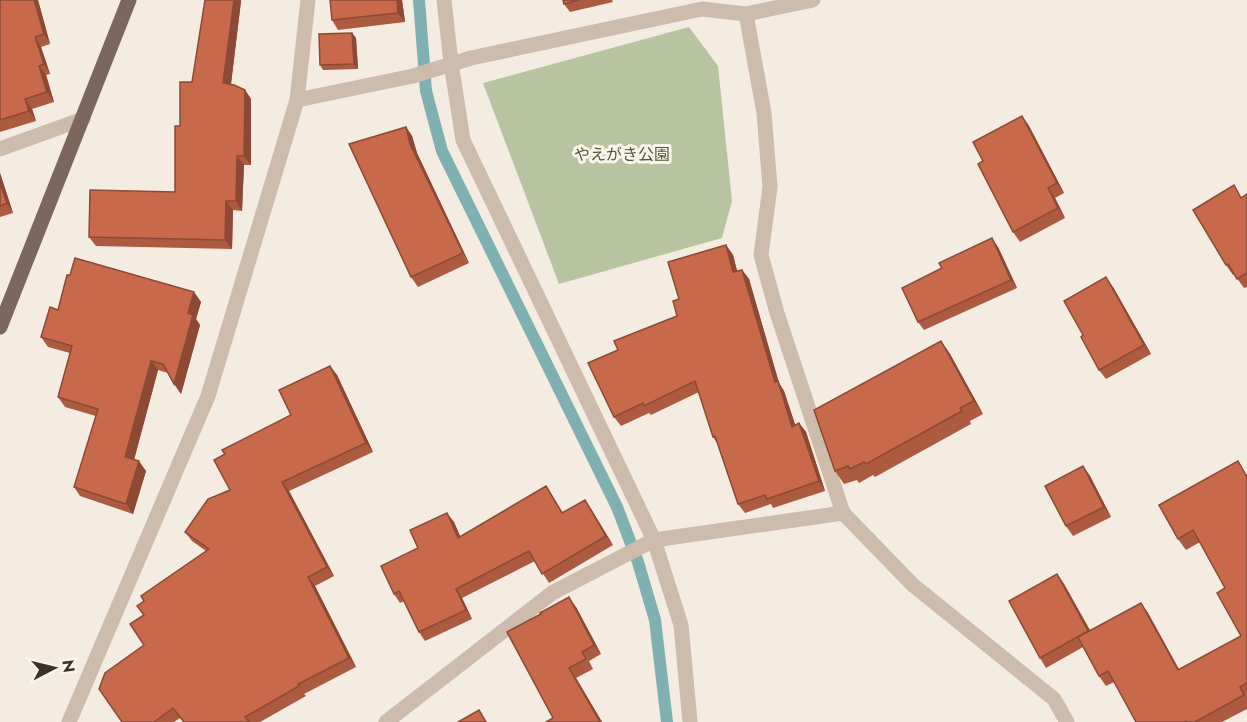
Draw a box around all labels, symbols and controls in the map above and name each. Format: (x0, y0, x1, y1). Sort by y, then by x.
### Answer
park label: やえがき公園 (574, 143, 670, 166)
north arrow (24, 638, 84, 698)
text: N (56, 659, 81, 674)

